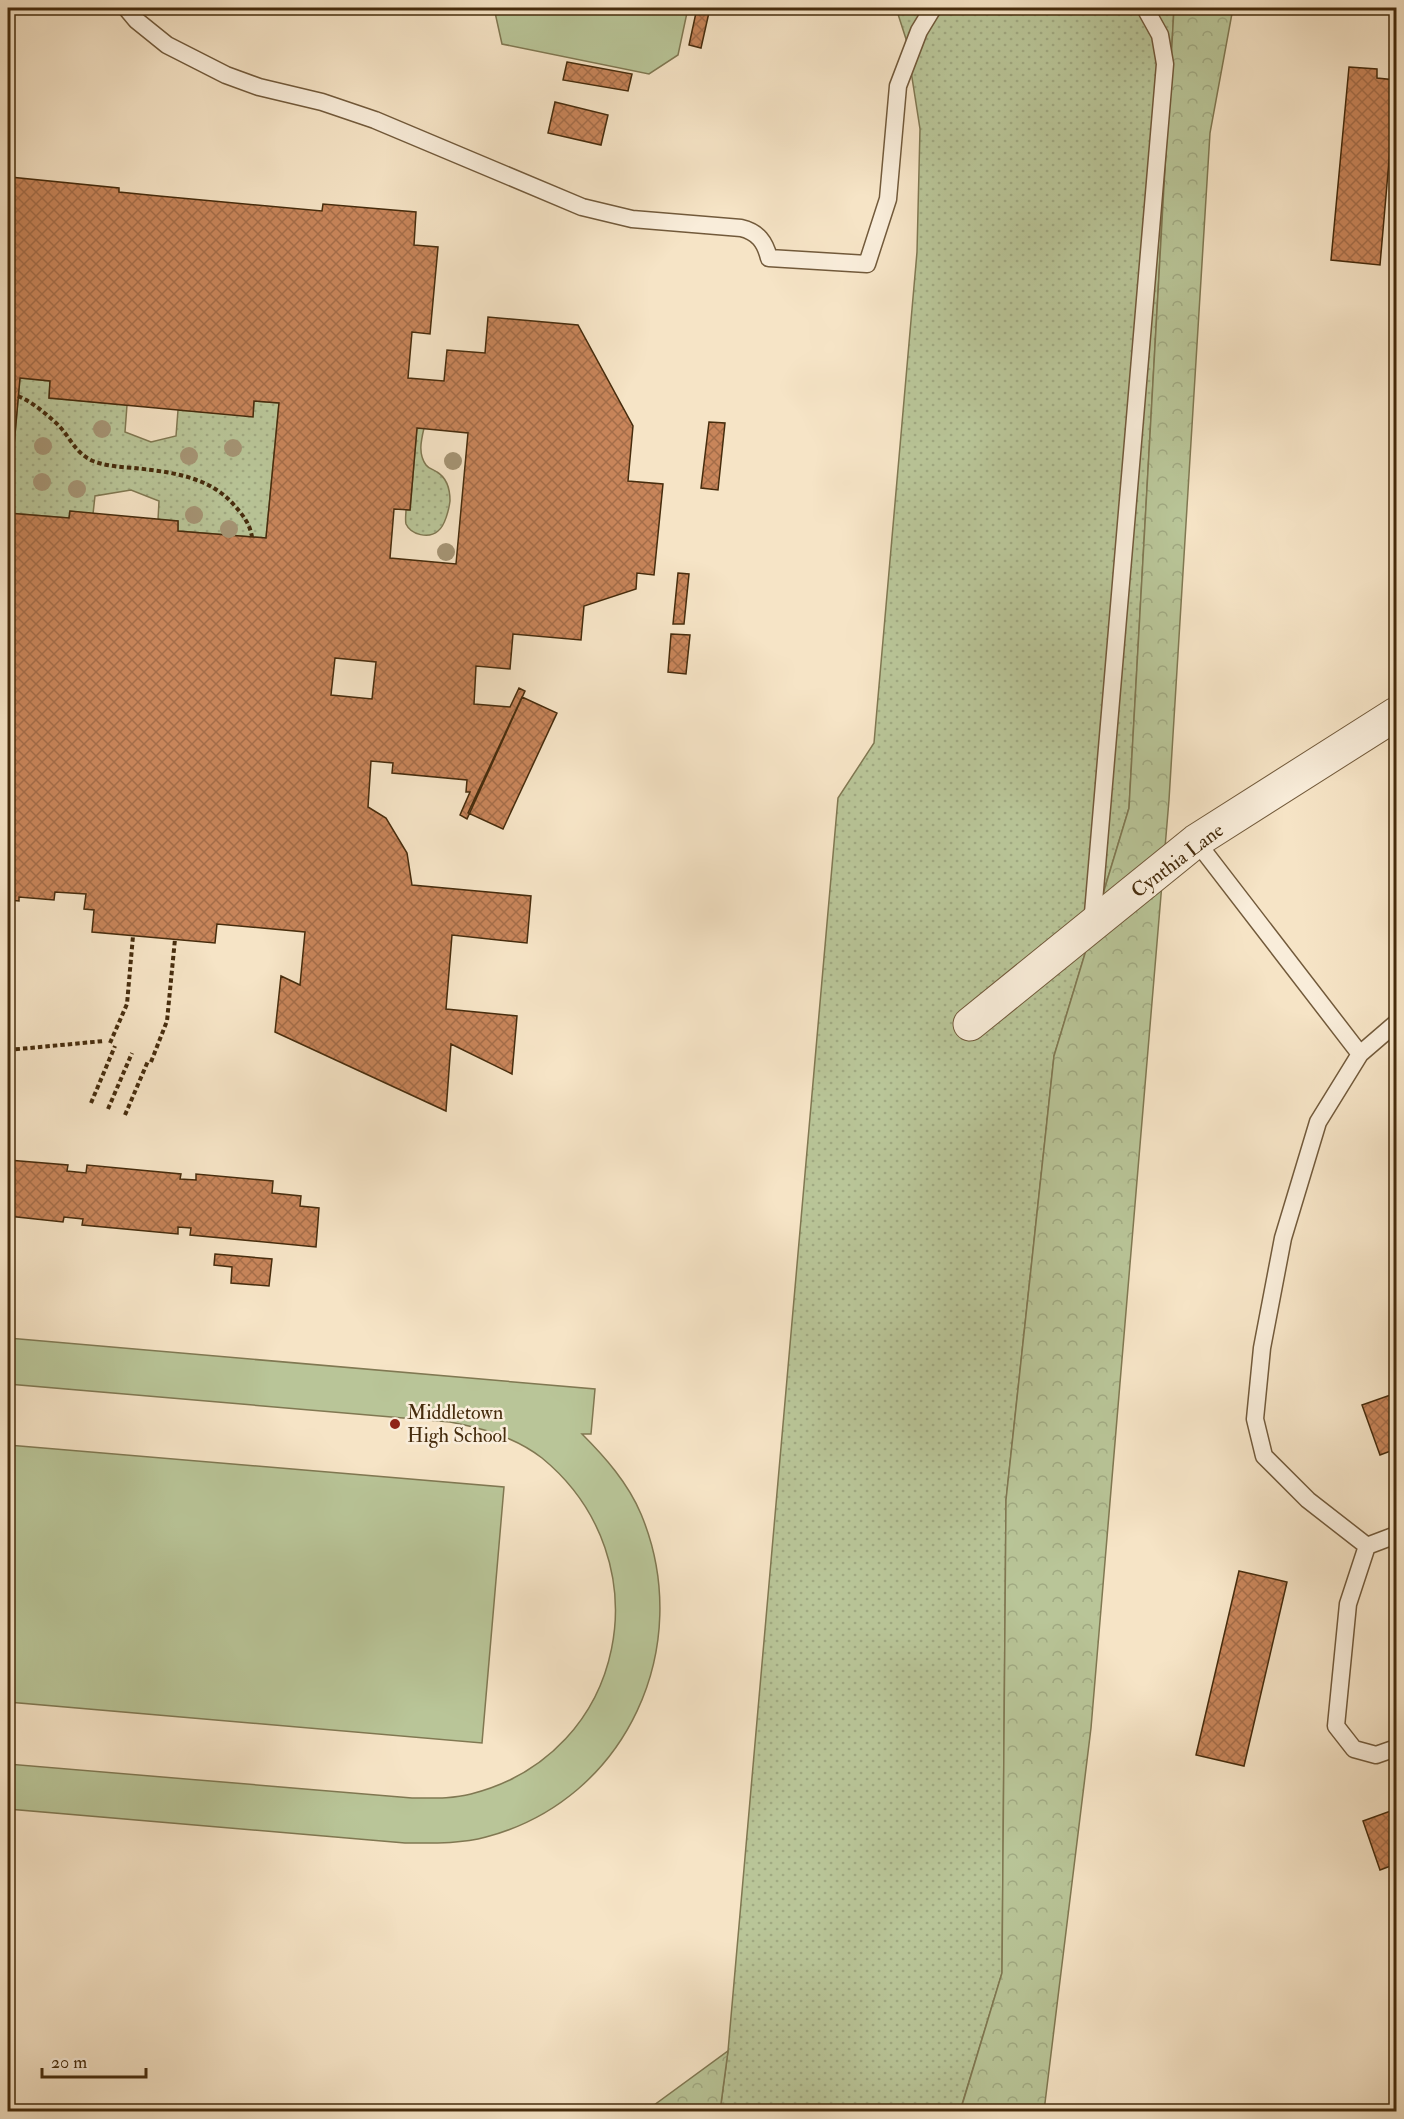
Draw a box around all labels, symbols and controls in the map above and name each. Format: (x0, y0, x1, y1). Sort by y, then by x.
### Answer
street label: Cynthia Lane (1126, 817, 1229, 903)
place label: Middletown High School (407, 1400, 507, 1448)
marker: Middletown High School (388, 1417, 402, 1431)
scale bar (42, 2041, 146, 2079)
text: 20 m (51, 2051, 87, 2074)

